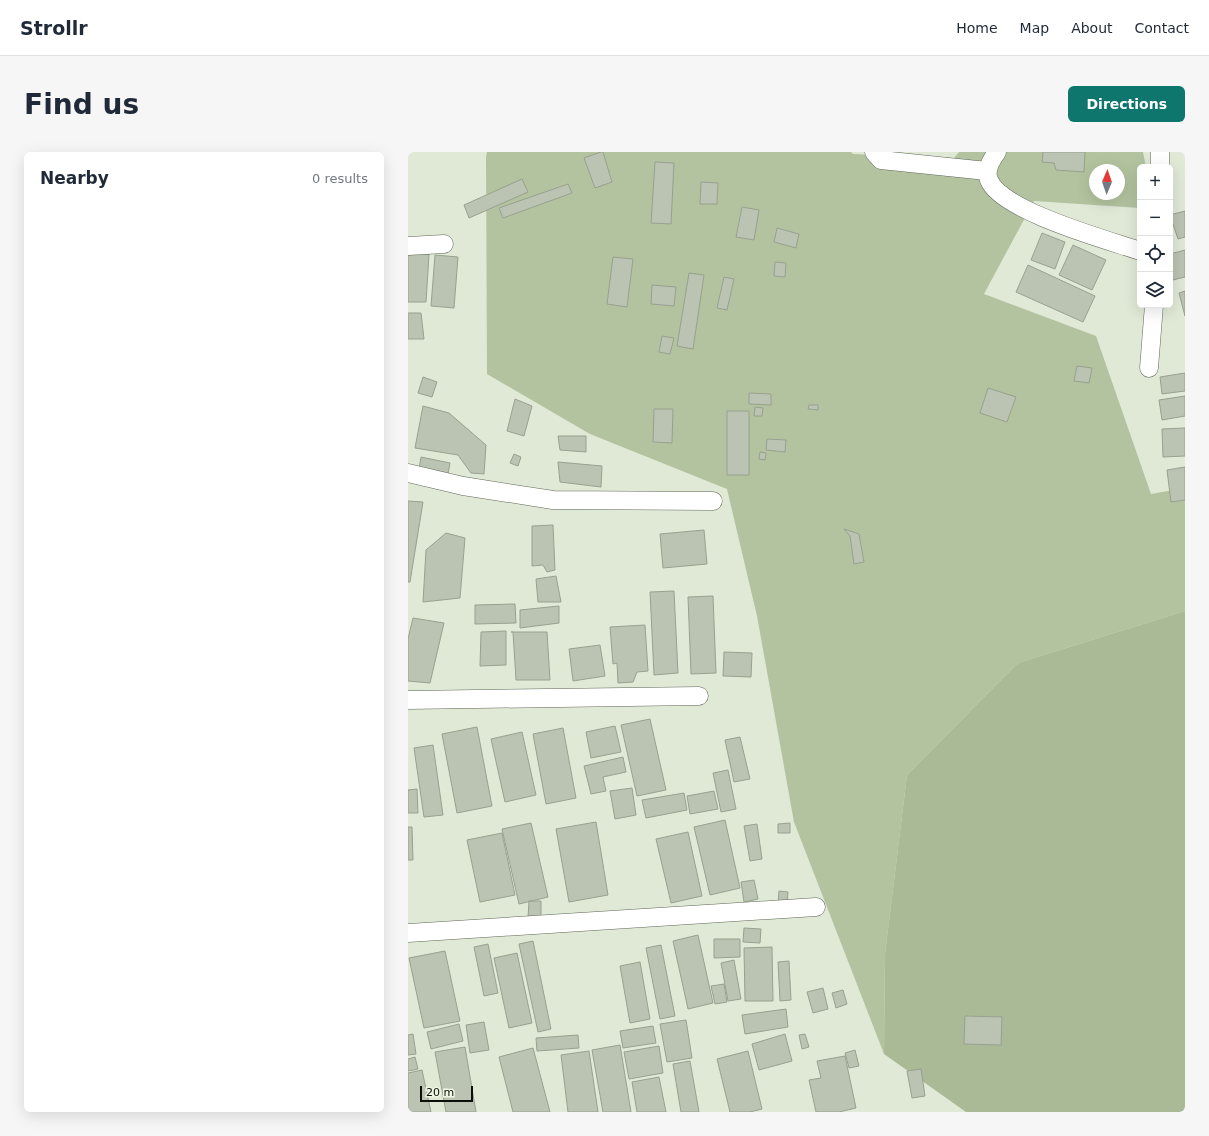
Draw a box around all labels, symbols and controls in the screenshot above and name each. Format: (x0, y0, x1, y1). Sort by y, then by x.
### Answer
text: Strollr (20, 17, 88, 39)
text: Home (956, 20, 998, 36)
text: Map (1020, 20, 1049, 36)
text: About (1071, 20, 1113, 36)
text: Contact (1135, 20, 1189, 36)
button: Directions (1068, 86, 1185, 122)
text: Find us (24, 88, 139, 121)
north arrow (1089, 164, 1125, 200)
map controls (1137, 164, 1173, 308)
button: + (1137, 164, 1173, 200)
text: Nearby (40, 168, 109, 188)
text: 0 results (312, 171, 368, 186)
button: − (1137, 200, 1173, 236)
button: locate (1137, 236, 1173, 272)
button: layers (1137, 272, 1173, 308)
scale bar (420, 1084, 473, 1103)
text: 20 m (426, 1086, 454, 1099)

